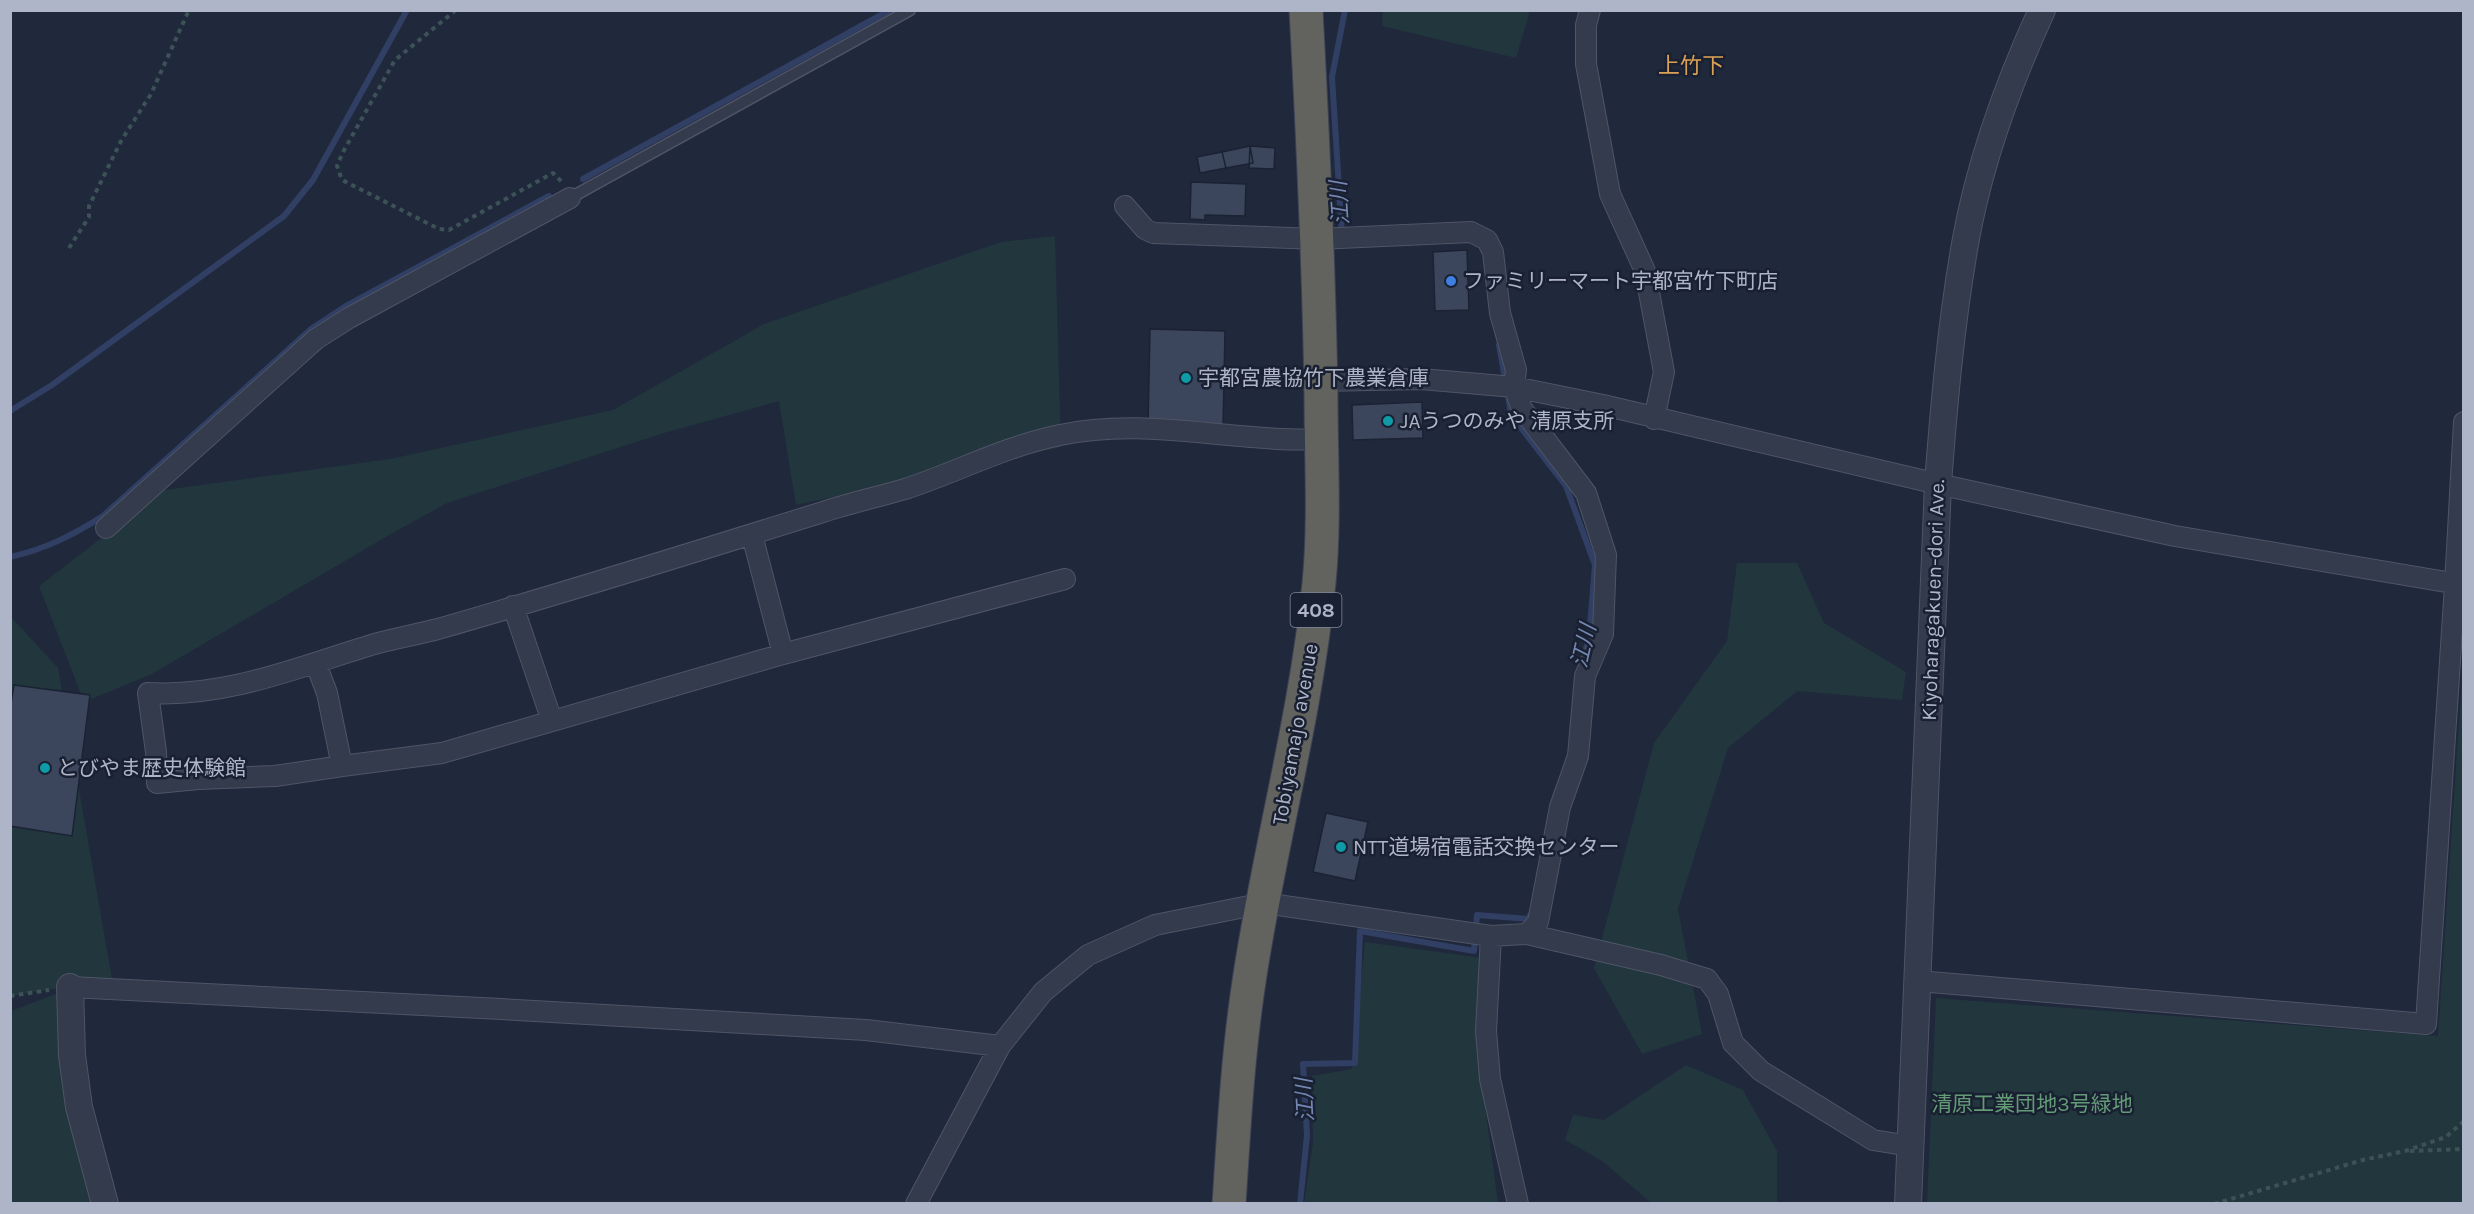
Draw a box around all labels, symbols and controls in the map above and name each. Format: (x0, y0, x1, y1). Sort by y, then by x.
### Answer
district label: 上竹下 (1658, 53, 1724, 79)
water label: 江川 (1325, 178, 1355, 226)
place label: ファミリーマート宇都宮竹下町店 (1463, 269, 1778, 293)
marker: ファミリーマート宇都宮竹下町店 (1444, 274, 1458, 288)
place label: 宇都宮農協竹下農業倉庫 (1198, 366, 1429, 390)
marker: 宇都宮農協竹下農業倉庫 (1179, 371, 1193, 385)
place label: JAうつのみや 清原支所 (1400, 409, 1615, 433)
marker: JAうつのみや 清原支所 (1381, 414, 1395, 428)
street label: Kiyoharagakuen-dori Ave. (1917, 478, 1949, 721)
road number: 408 (1290, 593, 1342, 627)
water label: 江川 (1566, 620, 1602, 670)
street label: Tobiyamajo avenue (1267, 641, 1323, 827)
place label: とびやま歴史体験館 (57, 756, 246, 780)
marker: とびやま歴史体験館 (38, 761, 52, 775)
place label: NTT道場宿電話交換センター (1353, 835, 1619, 859)
marker: NTT道場宿電話交換センター (1334, 840, 1348, 854)
water label: 江川 (1291, 1075, 1319, 1123)
park label: 清原工業団地3号緑地 (1931, 1092, 2133, 1116)

